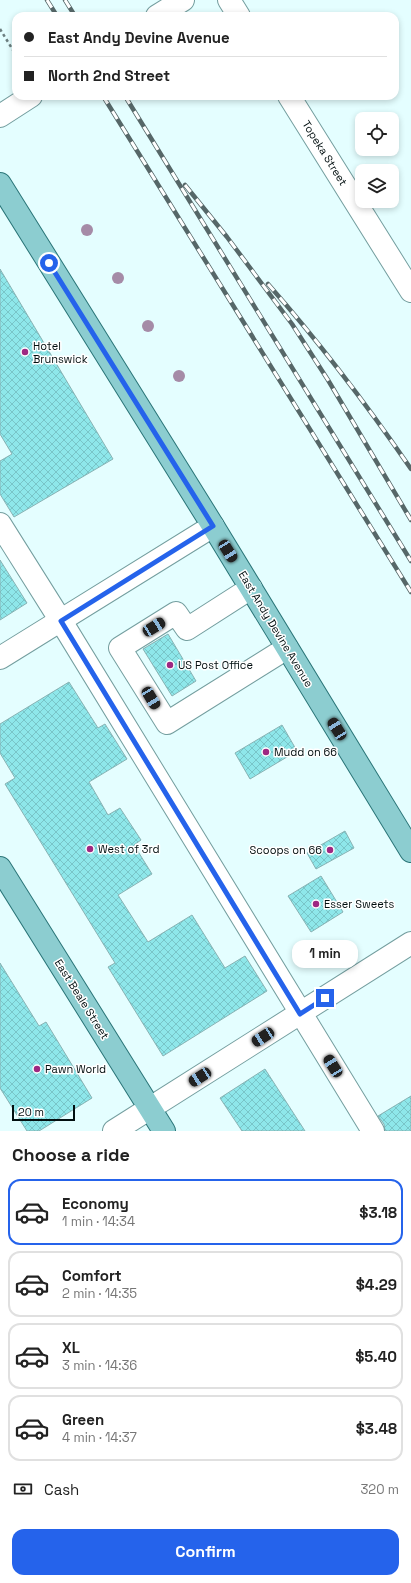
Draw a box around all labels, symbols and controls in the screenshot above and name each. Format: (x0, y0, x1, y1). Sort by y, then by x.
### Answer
text: East Andy Devine Avenue (48, 28, 230, 47)
text: North 2nd Street (48, 66, 170, 85)
map controls (355, 112, 399, 208)
button: locate (355, 112, 399, 156)
street label: Topeka Street (299, 118, 351, 188)
button: layers (355, 164, 399, 208)
route start (40, 254, 58, 272)
place label: Hotel Brunswick (33, 339, 88, 366)
marker: Hotel Brunswick (20, 347, 30, 357)
car (217, 538, 239, 564)
street label: East Andy Devine Avenue (236, 568, 316, 690)
car (141, 616, 167, 638)
place label: US Post Office (178, 658, 253, 672)
marker: US Post Office (165, 660, 175, 670)
car (140, 685, 162, 711)
car (326, 716, 348, 742)
place label: Mudd on 66 (274, 745, 337, 759)
marker: Mudd on 66 (261, 747, 271, 757)
place label: West of 3rd (98, 842, 160, 856)
place label: Scoops on 66 (250, 843, 322, 857)
marker: West of 3rd (85, 844, 95, 854)
marker: Scoops on 66 (325, 845, 335, 855)
place label: Esser Sweets (324, 897, 395, 911)
marker: Esser Sweets (311, 899, 321, 909)
callout: 1 min (292, 940, 358, 968)
text: 1 min (309, 945, 341, 962)
street label: East Beale Street (52, 956, 112, 1042)
route end (316, 989, 334, 1007)
car (250, 1025, 276, 1049)
car (322, 1053, 344, 1079)
place label: Pawn World (45, 1062, 106, 1076)
marker: Pawn World (32, 1064, 42, 1074)
car (187, 1065, 213, 1089)
scale bar (12, 1103, 75, 1122)
text: 20 m (18, 1105, 44, 1119)
text: Choose a ride (12, 1143, 130, 1166)
icon: car (14, 1194, 50, 1230)
text: Economy (62, 1194, 129, 1213)
text: $3.18 (359, 1203, 397, 1222)
text: 1 min · 14:34 (62, 1213, 135, 1230)
icon: car (14, 1266, 50, 1302)
text: Comfort (62, 1266, 122, 1285)
text: $4.29 (356, 1275, 397, 1294)
text: 2 min · 14:35 (62, 1285, 137, 1302)
icon: car (14, 1338, 50, 1374)
text: XL (62, 1338, 80, 1357)
text: $5.40 (355, 1347, 397, 1366)
text: 3 min · 14:36 (62, 1357, 137, 1374)
icon: car (14, 1410, 50, 1446)
text: Green (62, 1410, 104, 1429)
text: $3.48 (356, 1419, 397, 1438)
text: 4 min · 14:37 (62, 1429, 137, 1446)
icon: cash (12, 1478, 34, 1500)
text: Cash (44, 1480, 79, 1499)
text: 320 m (360, 1481, 399, 1498)
button: Confirm (12, 1529, 399, 1575)

